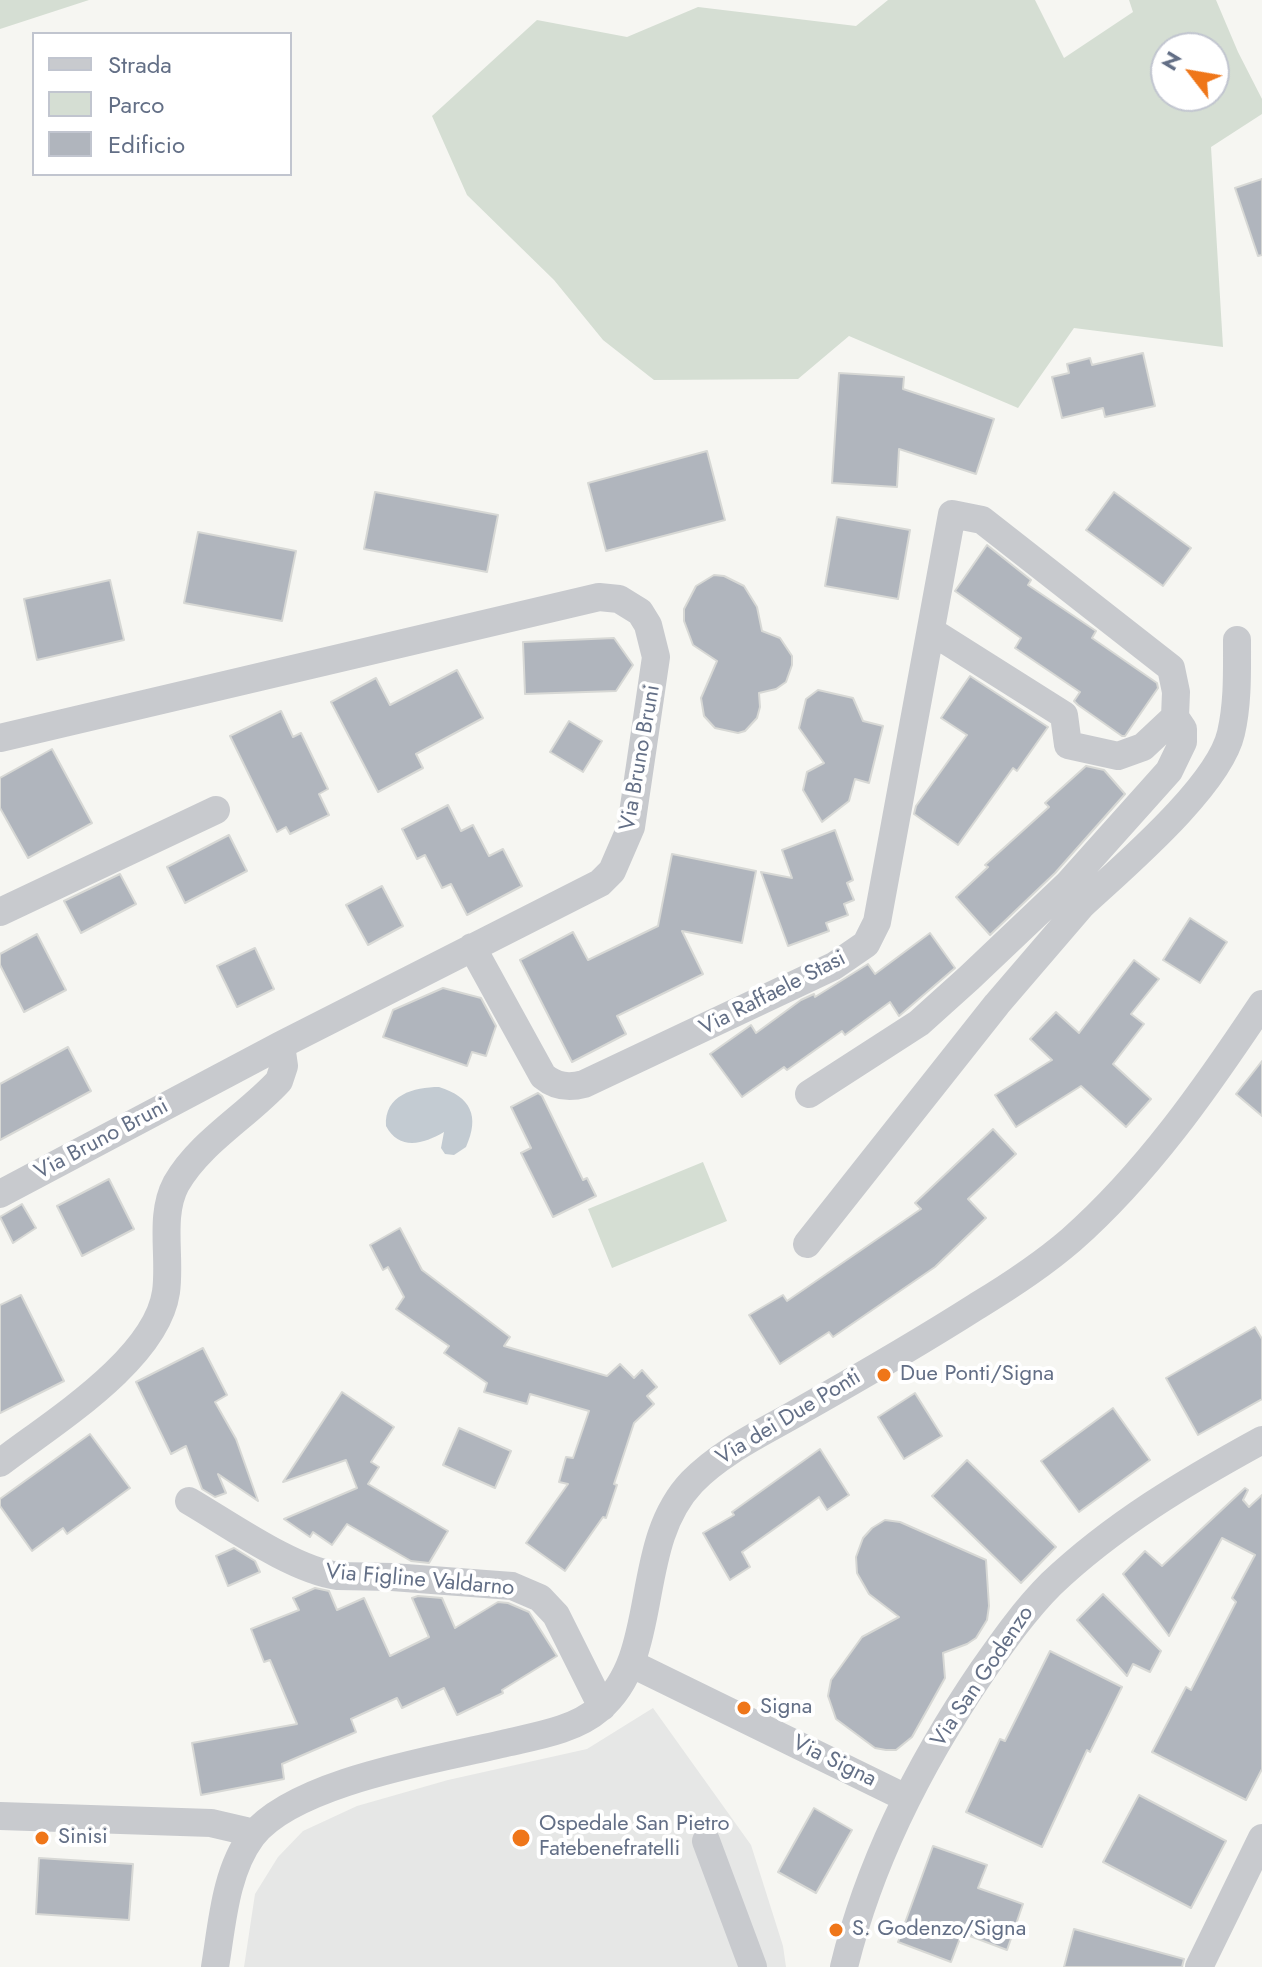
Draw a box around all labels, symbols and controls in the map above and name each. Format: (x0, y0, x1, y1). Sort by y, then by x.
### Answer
legend (32, 32, 292, 176)
north arrow (1150, 32, 1230, 112)
text: N (1153, 45, 1189, 76)
text: Strada (108, 47, 172, 82)
text: Parco (108, 87, 164, 122)
text: Edificio (108, 127, 185, 162)
street label: Via Bruno Bruni (615, 683, 667, 833)
street label: Via Raffaele Stasi (696, 946, 850, 1042)
street label: Via Bruno Bruni (31, 1094, 173, 1186)
place label: Due Ponti/Signa (900, 1362, 1054, 1388)
street label: Via dei Due Ponti (712, 1364, 866, 1472)
marker: Due Ponti/Signa (875, 1366, 893, 1384)
street label: Via Figline Valdarno (325, 1560, 515, 1602)
street label: Via San Godenzo (926, 1601, 1040, 1753)
place label: Signa (760, 1695, 812, 1721)
marker: Signa (735, 1699, 753, 1717)
street label: Via Signa (788, 1730, 880, 1794)
place label: Ospedale San Pietro Fatebenefratelli (539, 1812, 730, 1864)
place label: Sinisi (58, 1825, 108, 1851)
marker: Ospedale San Pietro Fatebenefratelli (510, 1827, 532, 1849)
marker: Sinisi (33, 1829, 51, 1847)
place label: S. Godenzo/Signa (852, 1917, 1026, 1943)
marker: S. Godenzo/Signa (827, 1921, 845, 1939)

